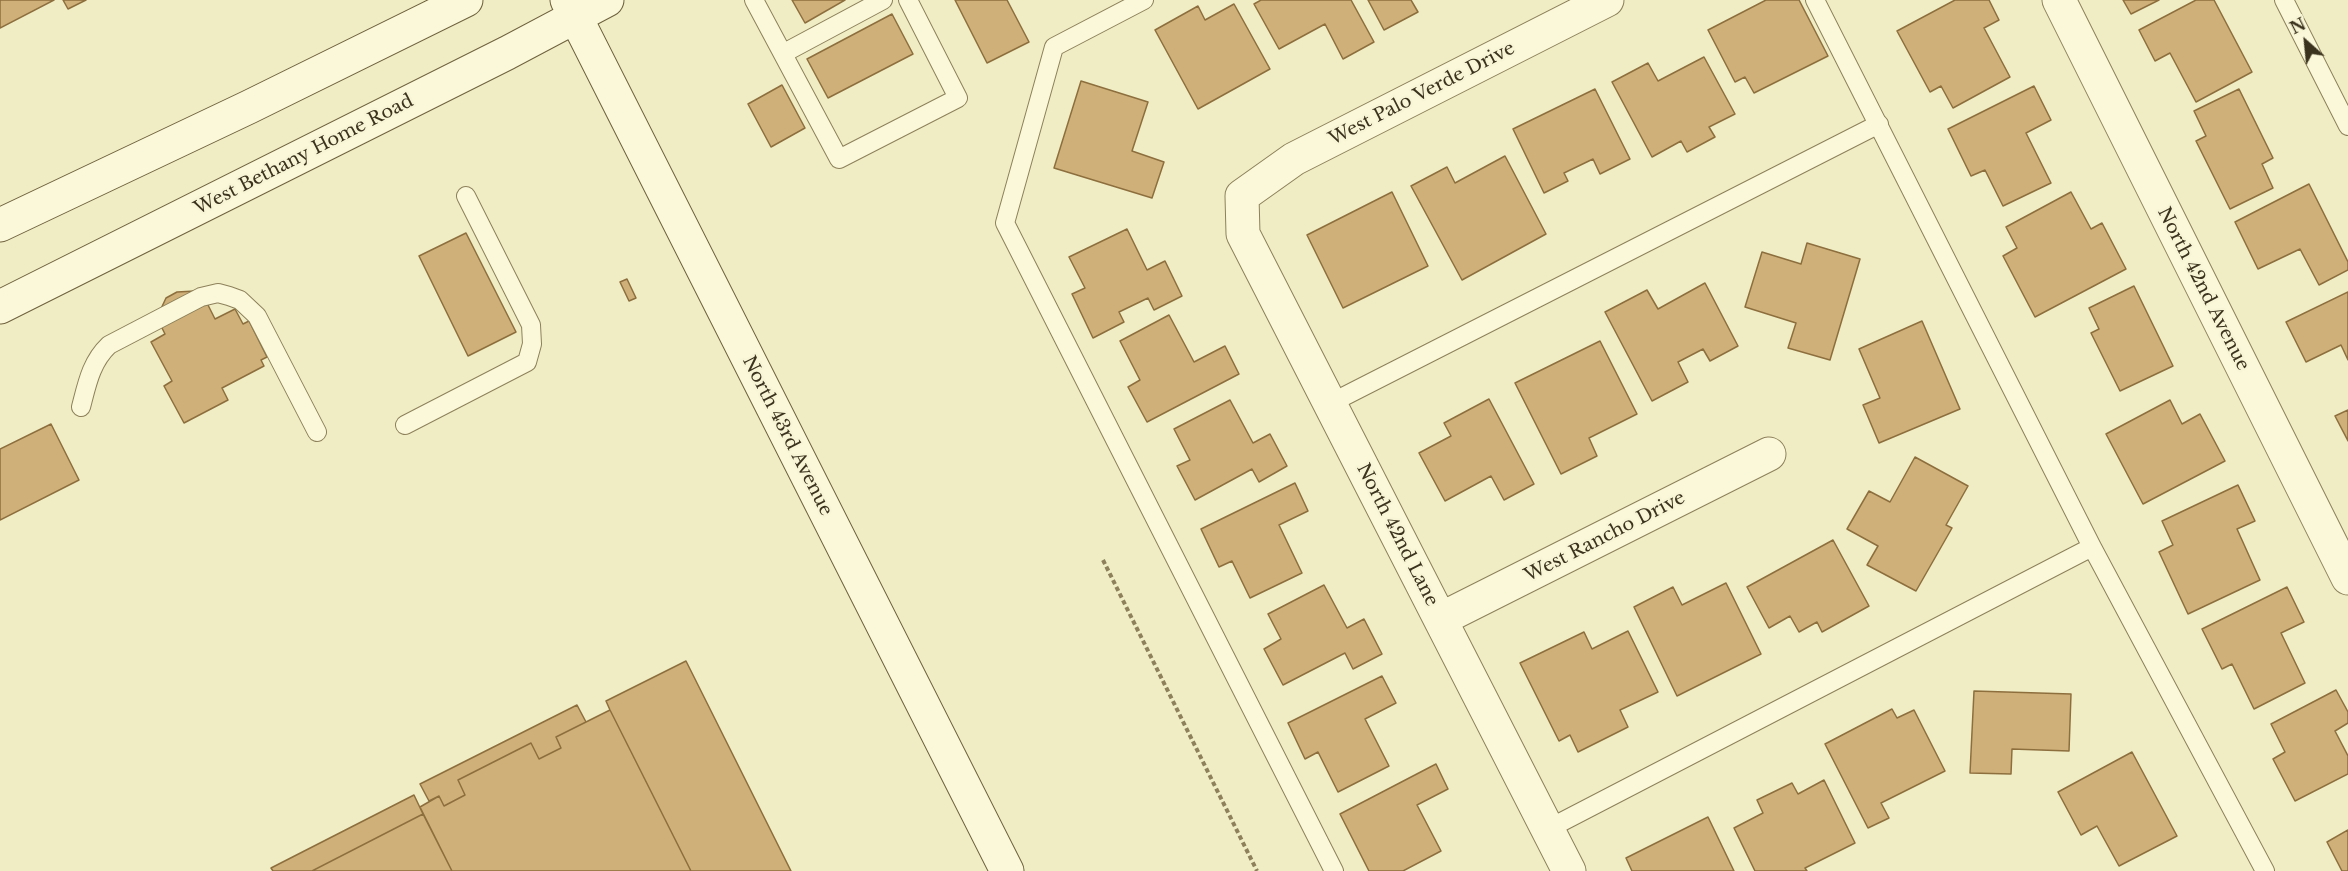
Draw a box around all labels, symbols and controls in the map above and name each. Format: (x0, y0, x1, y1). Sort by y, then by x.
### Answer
north arrow (2276, 12, 2336, 72)
text: N (2287, 14, 2309, 38)
street label: West Palo Verde Drive (1326, 38, 1518, 150)
street label: West Bethany Home Road (191, 90, 417, 220)
street label: North 42nd Avenue (2152, 204, 2254, 374)
street label: North 43rd Avenue (737, 353, 837, 519)
street label: North 42nd Lane (1352, 460, 1442, 610)
street label: West Rancho Drive (1521, 487, 1689, 587)

